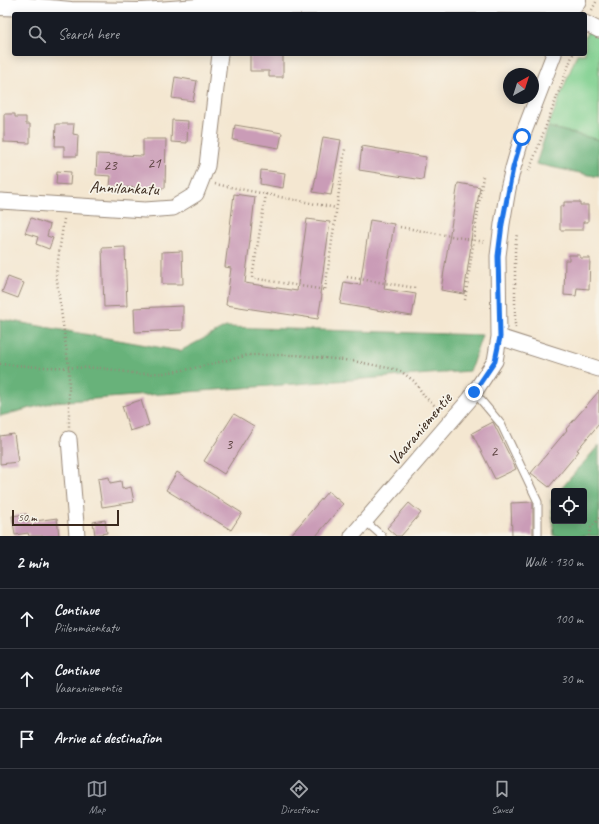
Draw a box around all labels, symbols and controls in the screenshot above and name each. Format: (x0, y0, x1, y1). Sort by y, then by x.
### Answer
search box (12, 12, 587, 56)
icon: search (26, 23, 48, 45)
text: Search here (58, 25, 119, 44)
north arrow (503, 68, 539, 104)
route start (513, 128, 531, 146)
house number: 21 (147, 154, 162, 173)
house number: 23 (103, 156, 118, 175)
street label: Annilankatu (89, 176, 161, 200)
route end (465, 383, 483, 401)
street label: Vaaraniementie (384, 387, 457, 470)
house number: 3 (226, 435, 234, 454)
house number: 2 (491, 442, 499, 461)
map controls (551, 488, 587, 524)
button: locate (551, 488, 587, 524)
scale bar (12, 508, 119, 527)
text: 50 m (18, 510, 37, 524)
text: 2 min (16, 552, 49, 573)
text: Walk · 130 m (524, 554, 583, 570)
text: Continue (54, 601, 99, 620)
icon: ahead (16, 608, 38, 630)
text: 100 m (555, 611, 583, 627)
text: Piilenmäenkatu (54, 620, 119, 636)
text: Continue (54, 661, 99, 680)
icon: ahead (16, 668, 38, 690)
text: 30 m (561, 671, 583, 687)
text: Vaaraniementie (54, 680, 121, 696)
icon: arrive (16, 728, 38, 750)
text: Arrive at destination (54, 729, 161, 748)
tab: Map (86, 778, 108, 816)
tab: Directions (280, 778, 319, 816)
tab: Saved (491, 778, 513, 816)

